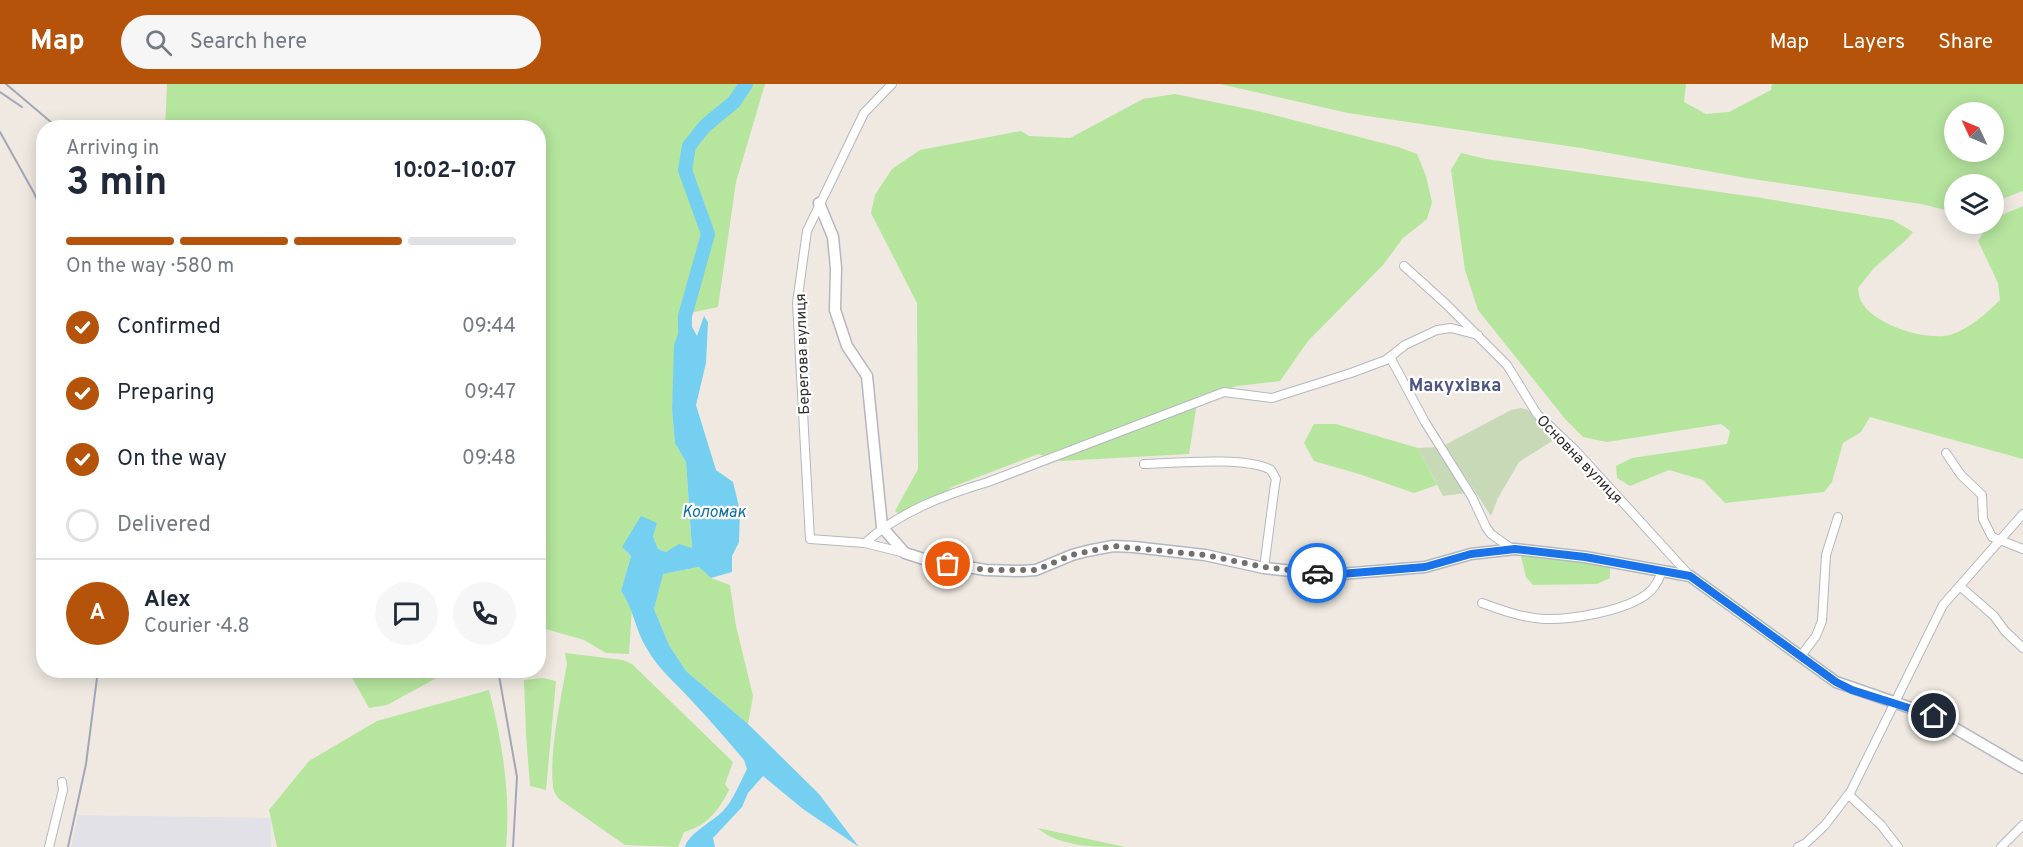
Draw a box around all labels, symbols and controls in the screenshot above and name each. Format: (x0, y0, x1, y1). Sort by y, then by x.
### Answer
search box (121, 15, 541, 69)
text: Map (30, 24, 85, 60)
icon: search (142, 26, 175, 59)
text: Search here (190, 29, 307, 56)
text: Map (1770, 29, 1809, 56)
text: Layers (1842, 29, 1905, 56)
text: Share (1938, 29, 1993, 56)
north arrow (1944, 102, 2004, 162)
map controls (1944, 102, 2004, 234)
text: Arriving in (66, 136, 159, 162)
text: 10:02–10:07 (394, 158, 516, 185)
text: 3 min (66, 160, 167, 209)
button: layers (1944, 174, 2004, 234)
text: On the way · 580 m (66, 254, 234, 280)
street label: Берегова вулиця (792, 293, 815, 415)
icon: check (66, 311, 99, 344)
text: Confirmed (117, 314, 221, 341)
text: 09:44 (462, 314, 516, 340)
district label: Макухівка (1409, 375, 1501, 398)
icon: check (66, 377, 99, 410)
text: Preparing (117, 380, 215, 407)
text: 09:47 (464, 380, 516, 406)
street label: Основна вулиця (1532, 412, 1626, 508)
icon: check (66, 443, 99, 476)
text: On the way (117, 446, 227, 473)
text: 09:48 (462, 446, 516, 472)
water label: Коломак (682, 503, 747, 523)
text: Delivered (117, 512, 211, 539)
pin (922, 538, 973, 589)
courier (1287, 543, 1347, 603)
icon: bag (931, 547, 964, 580)
icon: car (1301, 557, 1334, 590)
button: chat (375, 582, 438, 645)
button: phone (453, 582, 516, 645)
text: Alex (144, 587, 191, 614)
text: A (90, 600, 105, 627)
text: Courier · 4.8 (144, 614, 250, 640)
pin (1908, 690, 1959, 741)
icon: home (1917, 699, 1950, 732)

